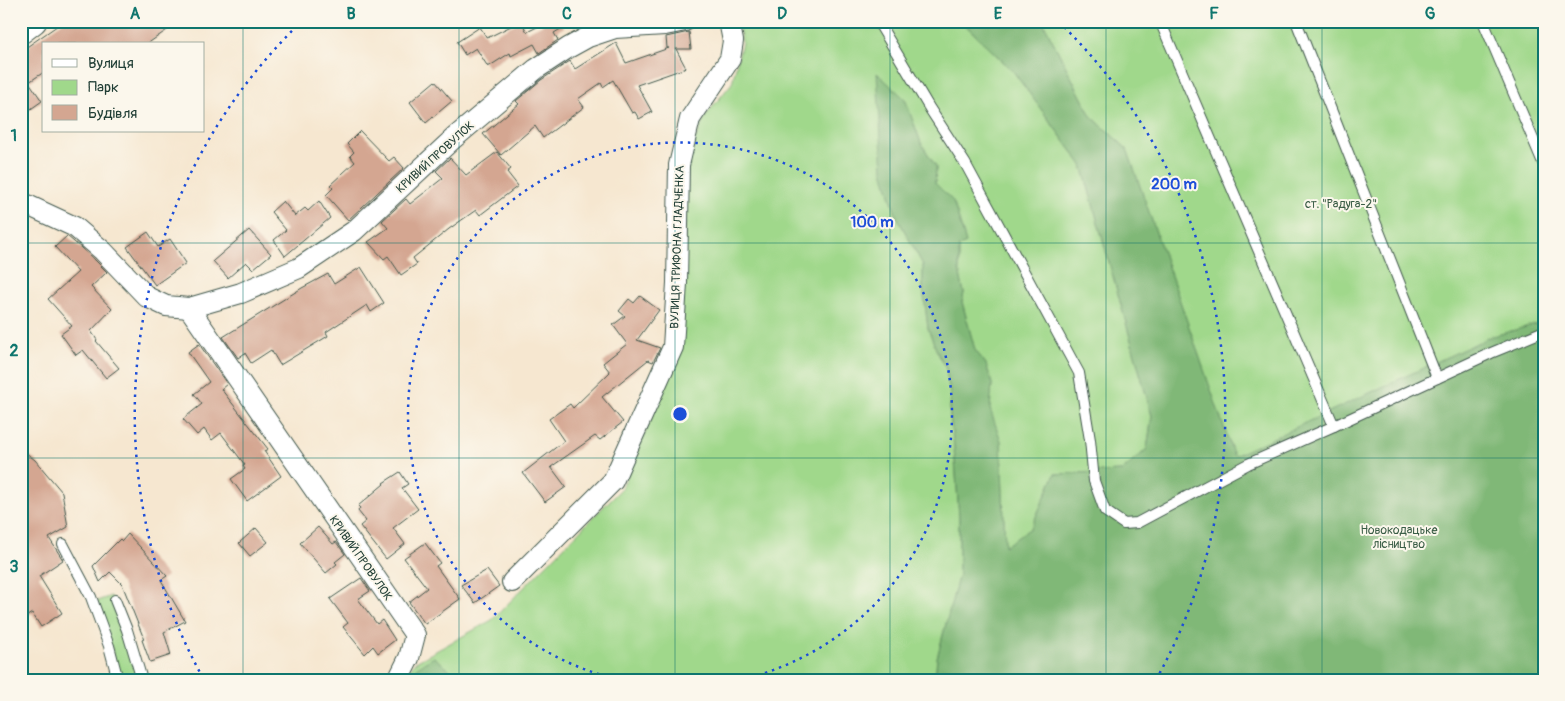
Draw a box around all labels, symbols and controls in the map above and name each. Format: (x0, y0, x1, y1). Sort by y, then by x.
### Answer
text: A (130, 4, 141, 24)
text: B (346, 4, 356, 24)
text: C (562, 4, 572, 24)
text: D (777, 4, 787, 24)
text: E (994, 4, 1003, 24)
text: F (1209, 4, 1219, 24)
text: G (1425, 4, 1436, 24)
legend (42, 42, 205, 132)
text: Вулиця (88, 54, 134, 73)
text: Парк (88, 78, 119, 97)
text: Будівля (88, 104, 137, 123)
street label: КРИВИЙ ПРОВУЛОК (393, 118, 478, 197)
text: 1 (11, 126, 17, 146)
street label: ВУЛИЦЯ ТРИФОНА ГЛАДЧЕНКА (667, 165, 688, 329)
text: 200 m (1151, 175, 1197, 194)
park label: ст. "Радуга-2" (1305, 197, 1377, 212)
text: 100 m (851, 213, 893, 232)
text: 2 (10, 341, 19, 361)
centre of rings (671, 405, 689, 423)
street label: КРИВИЙ ПРОВУЛОК (326, 513, 396, 604)
park label: Новокодацьке лісництво (1361, 523, 1438, 552)
text: 3 (10, 557, 19, 577)

